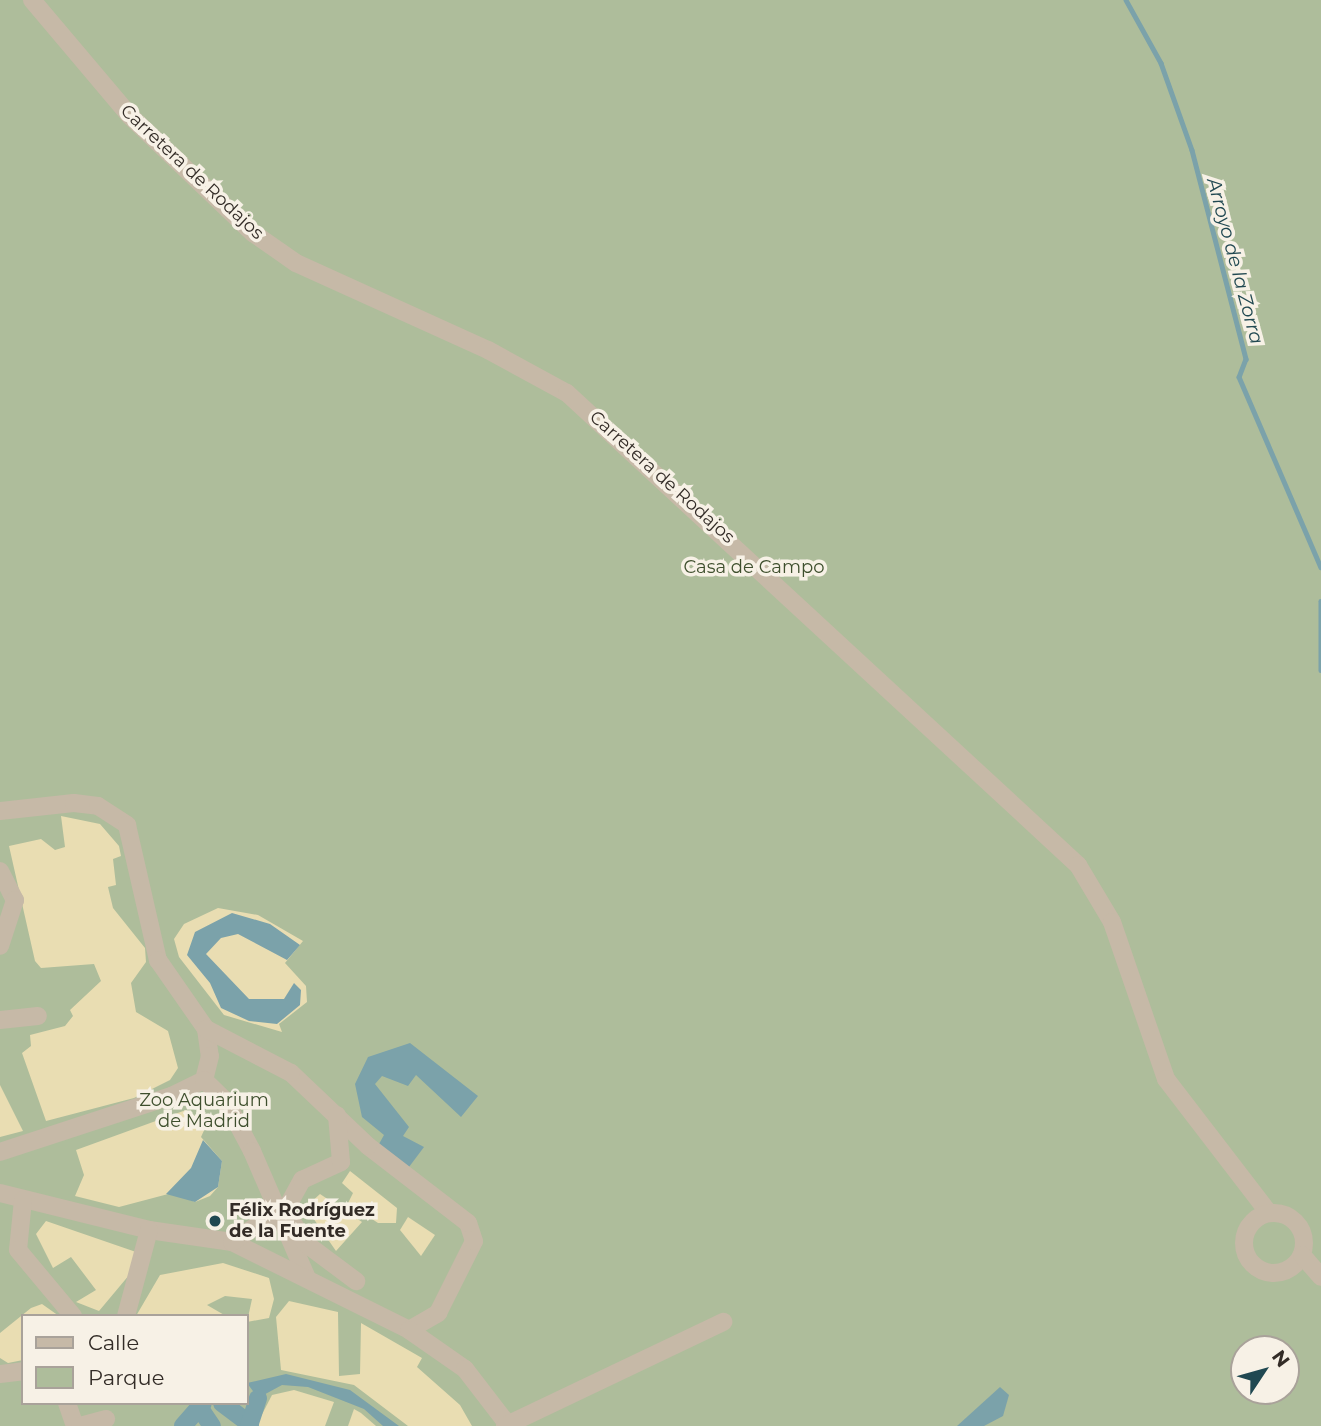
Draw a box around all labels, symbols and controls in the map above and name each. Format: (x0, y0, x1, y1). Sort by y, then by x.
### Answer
street label: Carretera de Rodajos (116, 100, 268, 244)
water label: Arroyo de la Zorra (1202, 175, 1268, 347)
street label: Carretera de Rodajos (585, 406, 739, 548)
park label: Casa de Campo (684, 556, 824, 578)
park label: Zoo Aquarium de Madrid (139, 1090, 269, 1132)
place label: Félix Rodríguez de la Fuente (229, 1200, 375, 1242)
marker: Félix Rodríguez de la Fuente (207, 1213, 223, 1229)
legend (21, 1314, 248, 1405)
text: Calle (88, 1330, 139, 1355)
north arrow (1230, 1335, 1300, 1405)
text: N (1267, 1346, 1295, 1372)
text: Parque (88, 1365, 164, 1390)

